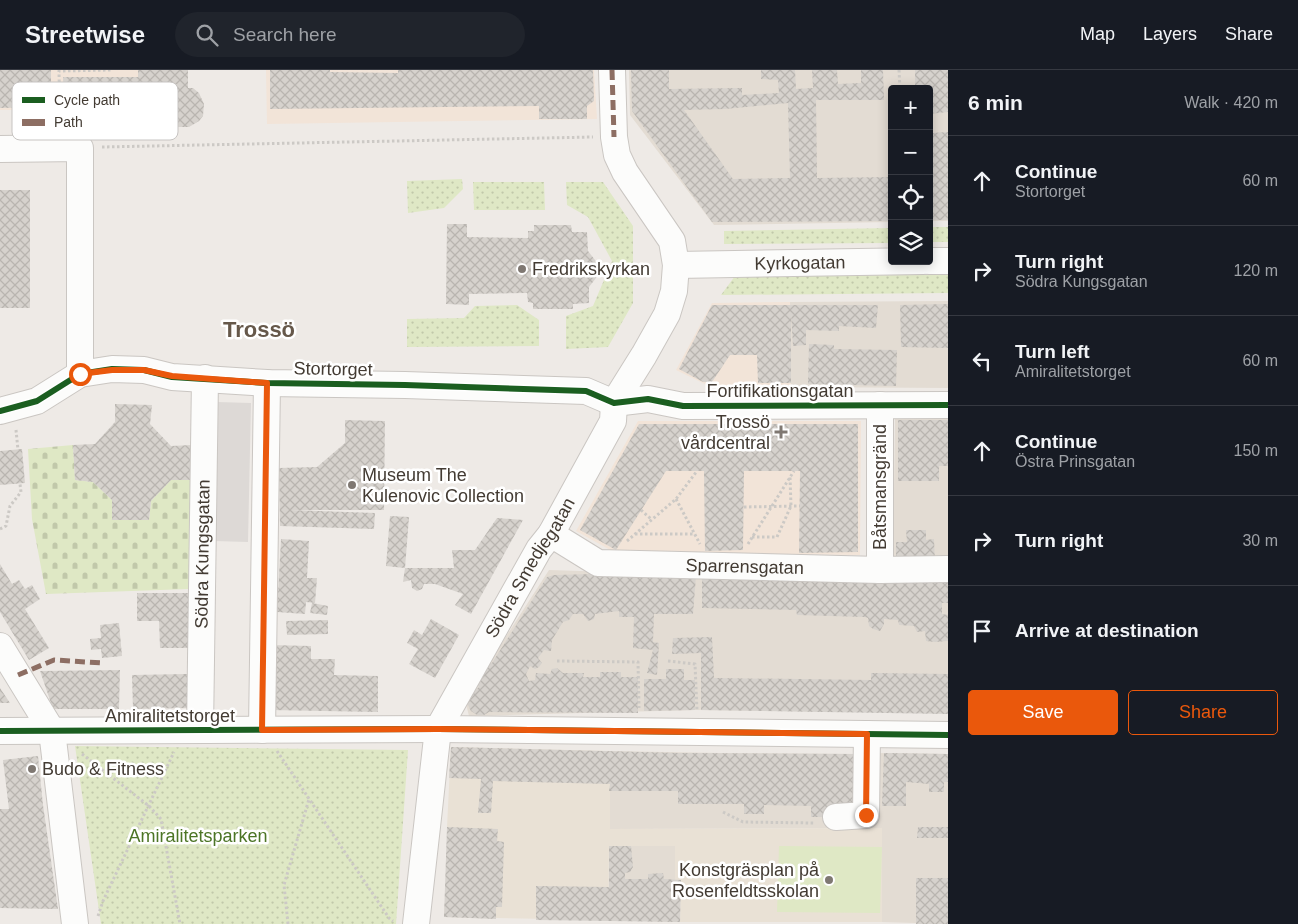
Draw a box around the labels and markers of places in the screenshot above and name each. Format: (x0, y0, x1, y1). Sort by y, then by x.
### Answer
place label: Fredrikskyrkan (532, 259, 650, 279)
marker: Fredrikskyrkan (516, 263, 528, 275)
place label: Trossö vårdcentral (681, 412, 770, 453)
marker: Trossö vårdcentral (774, 425, 788, 439)
place label: Museum The Kulenovic Collection (362, 465, 524, 506)
marker: Museum The Kulenovic Collection (346, 479, 358, 491)
place label: Budo & Fitness (42, 759, 164, 779)
marker: Budo & Fitness (26, 763, 38, 775)
place label: Konstgräsplan på Rosenfeldtsskolan (672, 860, 820, 901)
marker: Konstgräsplan på Rosenfeldtsskolan (823, 874, 835, 886)

